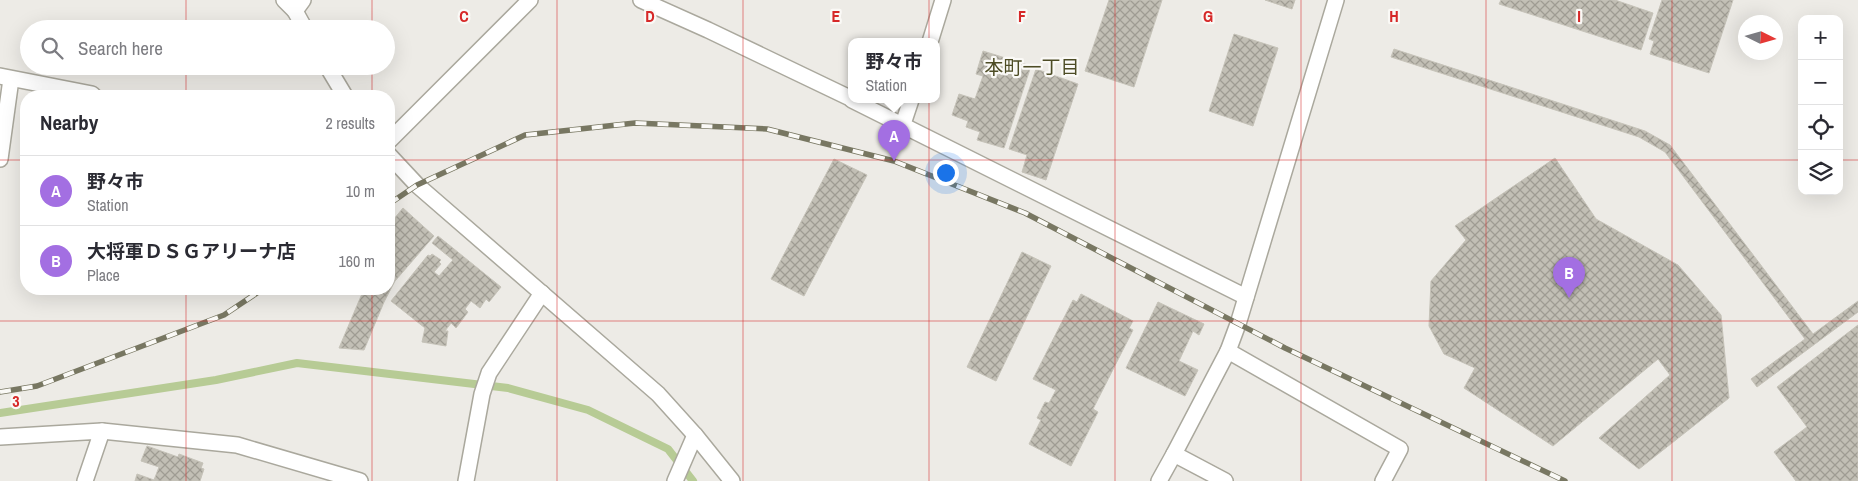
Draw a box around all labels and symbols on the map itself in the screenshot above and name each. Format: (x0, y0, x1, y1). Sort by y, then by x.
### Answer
text: C (459, 5, 469, 27)
text: D (645, 5, 655, 27)
text: E (832, 5, 841, 27)
text: F (1018, 5, 1026, 27)
text: G (1203, 5, 1213, 27)
text: H (1389, 5, 1399, 27)
text: I (1577, 5, 1581, 27)
north arrow (1738, 15, 1783, 60)
district label: 本町一丁目 (984, 54, 1080, 80)
pin: A (878, 120, 910, 161)
your location (933, 160, 959, 186)
pin: B (1553, 257, 1585, 298)
text: 3 (12, 390, 20, 412)

